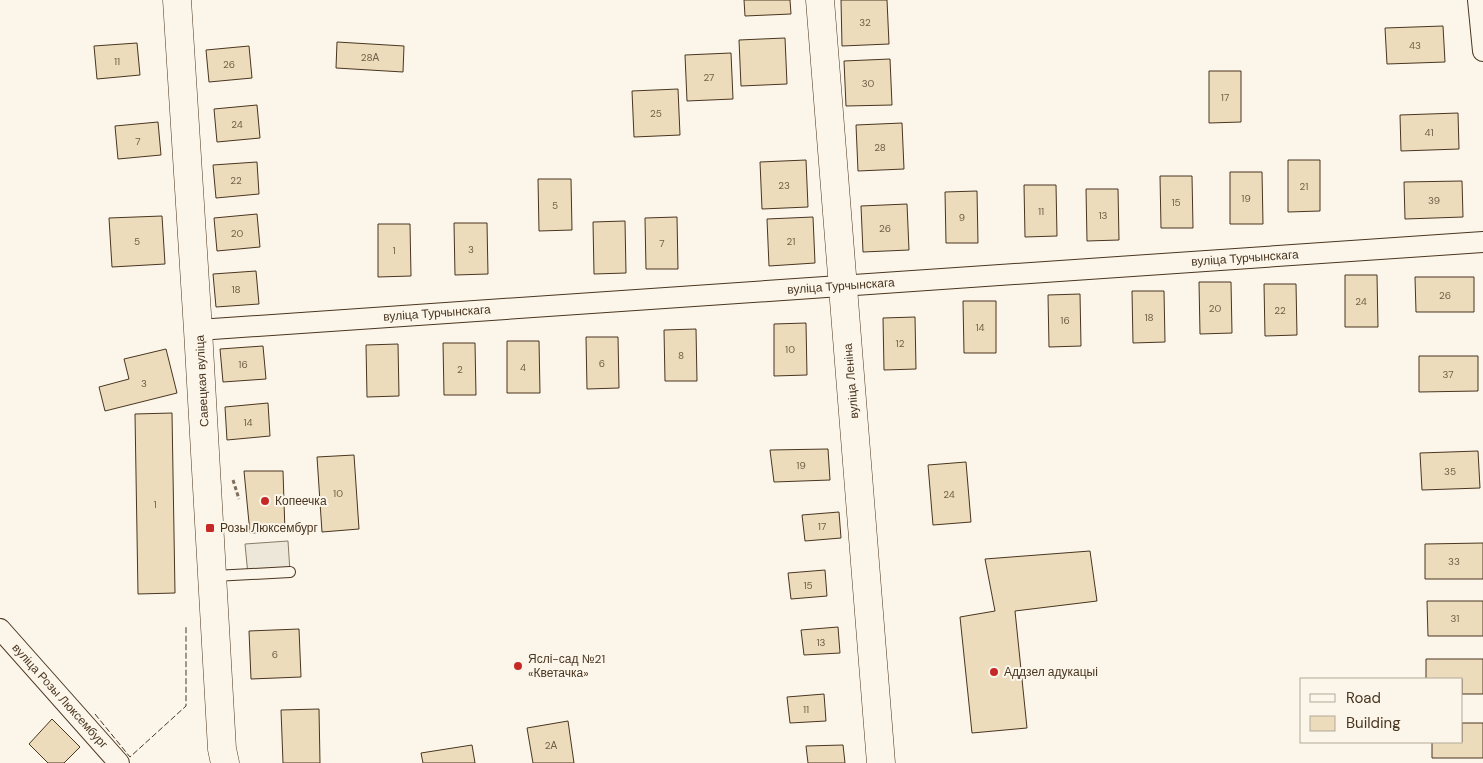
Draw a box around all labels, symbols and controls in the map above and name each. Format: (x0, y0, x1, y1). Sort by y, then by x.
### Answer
house number: 32 (859, 16, 871, 29)
house number: 43 (1409, 39, 1421, 52)
house number: 28А (361, 51, 379, 64)
house number: 11 (114, 55, 120, 68)
house number: 26 (223, 58, 235, 71)
house number: 27 (704, 71, 714, 84)
house number: 30 (862, 77, 875, 90)
house number: 17 (1221, 91, 1229, 104)
house number: 25 (650, 107, 662, 120)
house number: 24 (231, 118, 243, 131)
house number: 41 (1424, 126, 1434, 139)
house number: 7 (135, 135, 141, 148)
house number: 28 (874, 141, 886, 154)
house number: 22 (230, 174, 242, 187)
house number: 23 (778, 179, 790, 192)
house number: 21 (1300, 180, 1308, 193)
house number: 19 (1241, 192, 1251, 205)
house number: 39 (1428, 194, 1440, 207)
house number: 15 (1171, 196, 1181, 209)
house number: 5 (552, 199, 558, 212)
house number: 11 (1038, 205, 1044, 218)
house number: 13 (1098, 209, 1108, 222)
house number: 9 (959, 211, 965, 224)
house number: 26 (879, 222, 891, 235)
house number: 20 (231, 227, 243, 240)
house number: 5 (134, 235, 140, 248)
house number: 21 (787, 235, 795, 248)
house number: 7 (659, 237, 665, 250)
house number: 3 (468, 243, 474, 256)
house number: 1 (392, 244, 396, 257)
street label: вуліца Турчынскага (1191, 246, 1300, 270)
street label: вуліца Турчынскага (787, 274, 896, 298)
house number: 18 (231, 283, 241, 296)
house number: 26 (1439, 289, 1451, 302)
house number: 24 (1355, 295, 1367, 308)
street label: вуліца Турчынскага (383, 301, 492, 325)
house number: 20 (1209, 302, 1221, 315)
house number: 22 (1274, 304, 1286, 317)
house number: 18 (1144, 311, 1154, 324)
house number: 16 (1060, 314, 1070, 327)
house number: 14 (975, 321, 985, 334)
street label: Савецкая вуліца (192, 334, 212, 427)
house number: 12 (896, 337, 905, 350)
street label: вуліца Леніна (840, 342, 862, 419)
house number: 10 (785, 343, 795, 356)
house number: 8 (678, 349, 684, 362)
house number: 6 (599, 357, 605, 370)
house number: 16 (238, 358, 248, 371)
house number: 4 (520, 361, 526, 374)
house number: 2 (457, 363, 463, 376)
house number: 37 (1442, 368, 1454, 381)
house number: 3 (141, 377, 147, 390)
house number: 14 (243, 416, 253, 429)
house number: 19 (796, 459, 806, 472)
house number: 35 (1444, 465, 1456, 478)
house number: 10 (333, 487, 343, 500)
house number: 24 (943, 488, 955, 501)
place label: Копеечка (275, 493, 327, 509)
marker: Копеечка (259, 495, 271, 507)
house number: 1 (153, 498, 157, 511)
place label: Розы Люксембург (220, 520, 319, 536)
house number: 17 (818, 520, 826, 533)
marker: Розы Люксембург (204, 522, 216, 534)
house number: 33 (1448, 555, 1460, 568)
house number: 15 (803, 579, 813, 592)
house number: 31 (1451, 612, 1459, 625)
house number: 13 (816, 636, 826, 649)
street label: вуліца Розы Люксембург (8, 640, 112, 752)
house number: 6 (272, 648, 278, 661)
place label: Яслі-сад №21 «Кветачка» (528, 651, 605, 681)
marker: Яслі-сад №21 «Кветачка» (512, 660, 524, 672)
place label: Аддзел адукацыі (1004, 664, 1098, 680)
marker: Аддзел адукацыі (988, 666, 1000, 678)
legend (1300, 678, 1463, 743)
text: Road (1346, 688, 1381, 708)
house number: 11 (803, 703, 809, 716)
text: Building (1346, 713, 1401, 733)
house number: 2А (545, 739, 558, 752)

